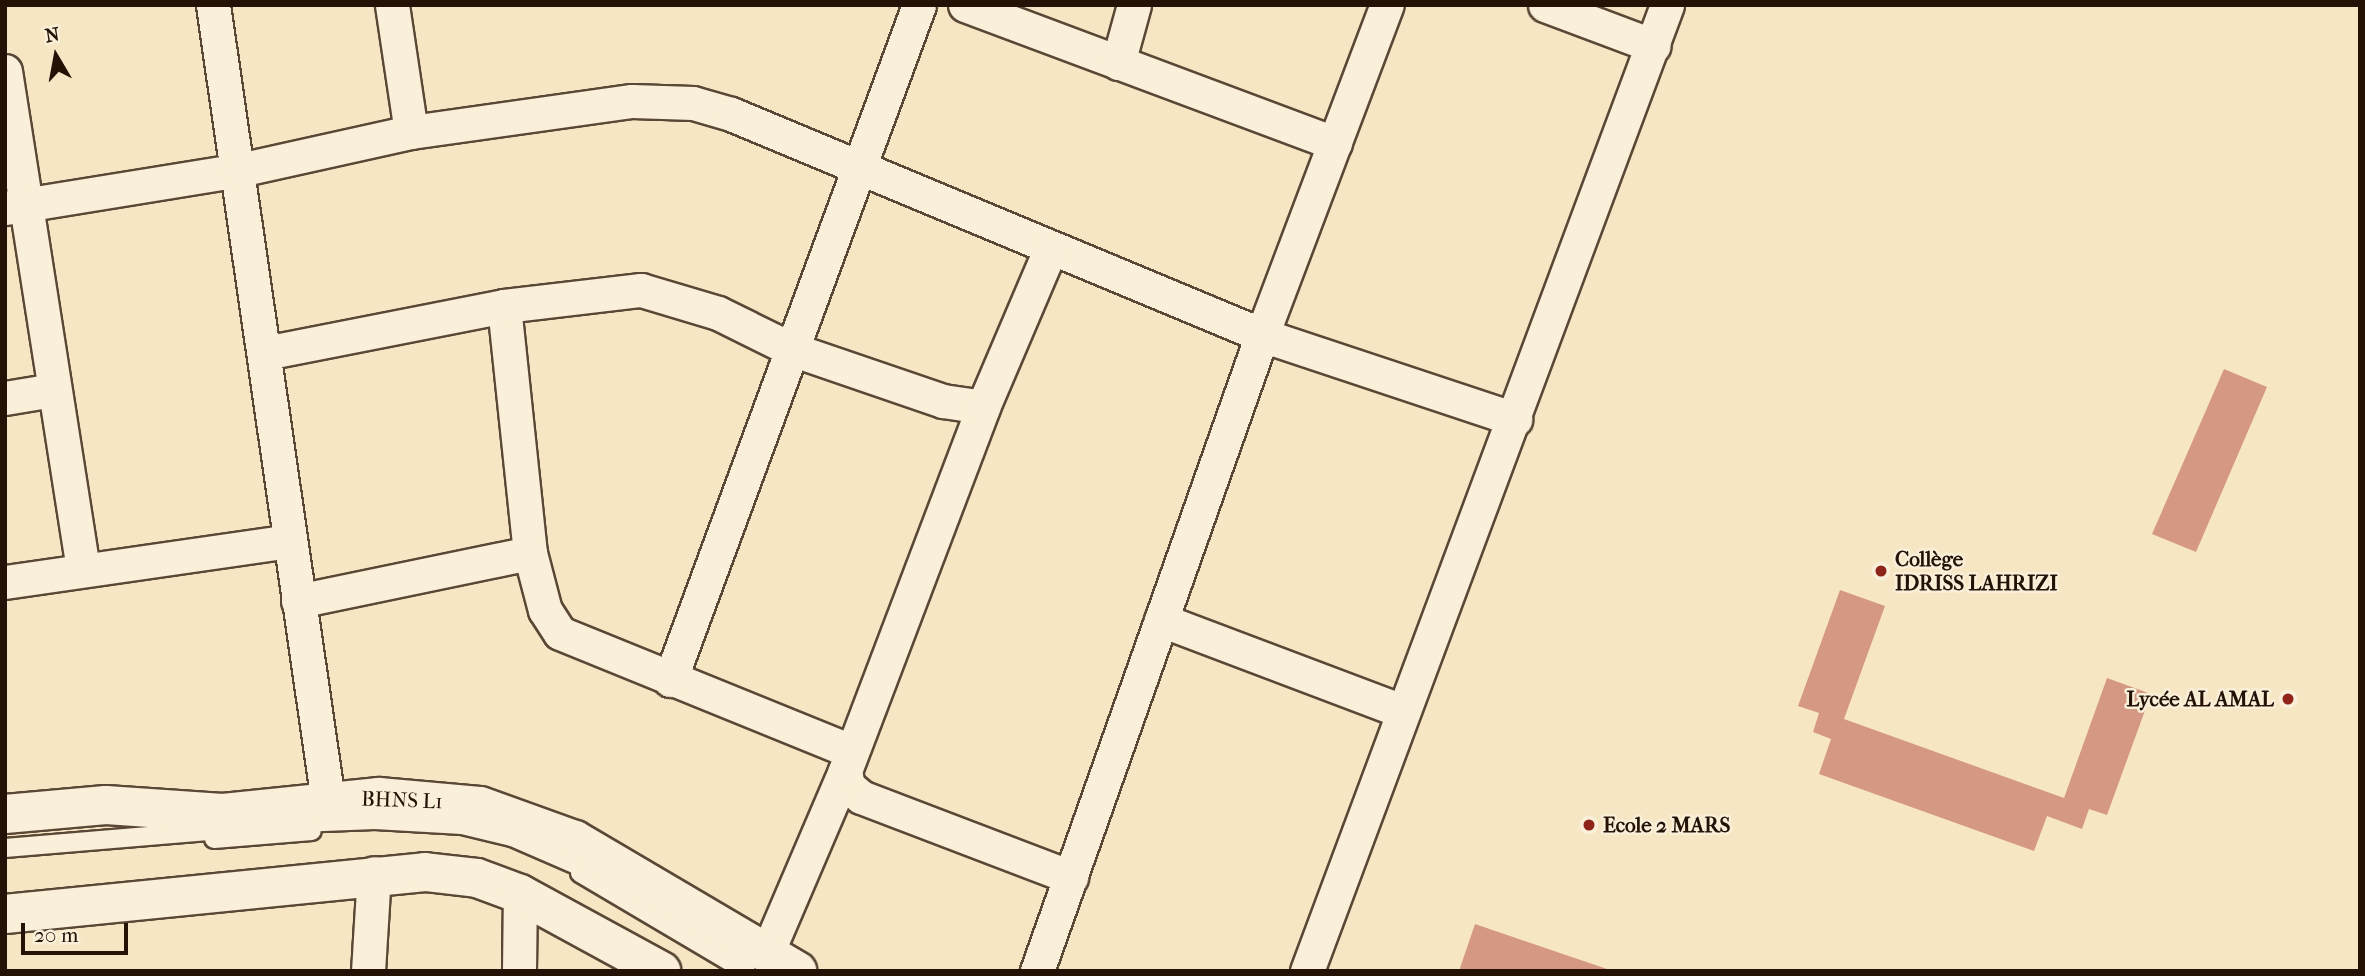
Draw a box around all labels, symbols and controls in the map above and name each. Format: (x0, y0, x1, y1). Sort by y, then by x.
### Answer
north arrow (21, 21, 91, 91)
text: N (43, 23, 61, 47)
place label: Collège IDRISS LAHRIZI (1895, 546, 2058, 596)
marker: Collège IDRISS LAHRIZI (1873, 563, 1889, 579)
place label: Lycée AL AMAL (2127, 686, 2274, 712)
marker: Lycée AL AMAL (2280, 691, 2296, 707)
street label: BHNS L1 (361, 786, 443, 814)
place label: Ecole 2 MARS (1603, 812, 1730, 838)
marker: Ecole 2 MARS (1581, 817, 1597, 833)
scale bar (24, 909, 131, 953)
text: 20 m (34, 923, 78, 947)

